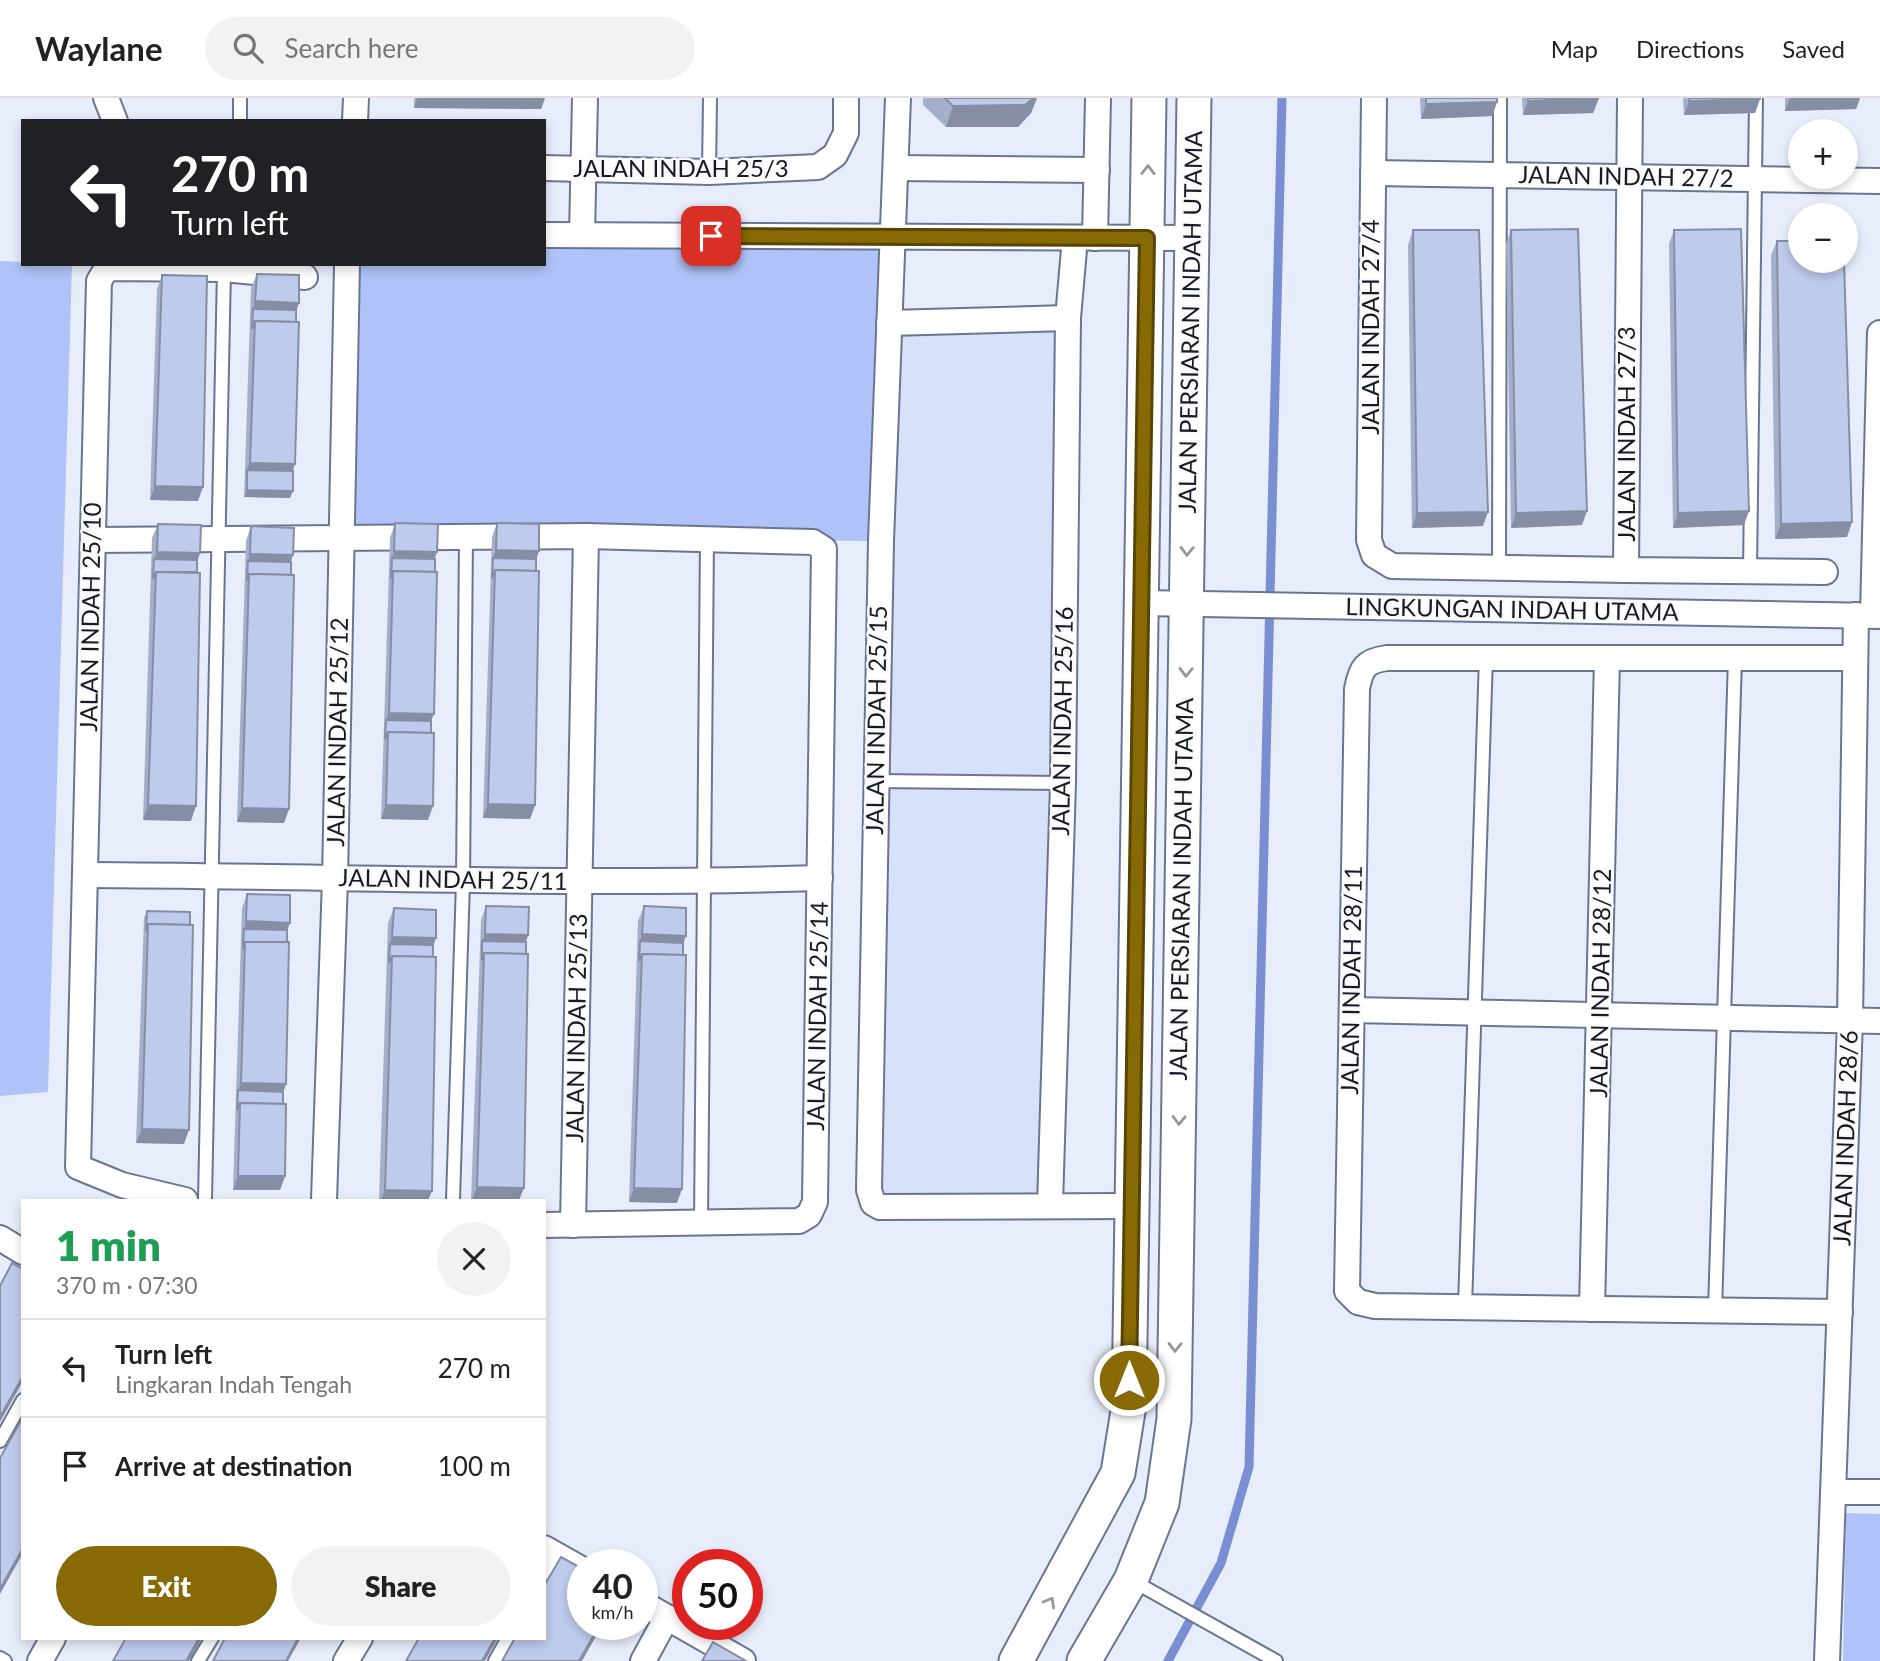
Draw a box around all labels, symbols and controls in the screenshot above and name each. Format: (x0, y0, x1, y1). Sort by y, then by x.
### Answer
search box (205, 17, 695, 80)
text: Waylane (35, 28, 163, 68)
icon: search (229, 29, 267, 67)
text: Search here (285, 32, 419, 64)
text: Map (1551, 34, 1598, 63)
text: Directions (1636, 34, 1744, 63)
text: Saved (1782, 34, 1845, 63)
map controls (1788, 119, 1858, 273)
button: + (1788, 119, 1858, 189)
street label: JALAN PERSIARAN INDAH UTAMA (1172, 130, 1207, 514)
text: 270 m (171, 144, 309, 202)
icon: left (56, 147, 147, 238)
street label: JALAN INDAH 25/3 (573, 153, 789, 182)
street label: JALAN INDAH 27/2 (1518, 159, 1734, 192)
one-way arrow (1140, 164, 1155, 175)
text: Turn left (171, 203, 288, 242)
button: − (1788, 203, 1858, 273)
pin (681, 206, 741, 266)
icon: arrive (692, 217, 730, 255)
street label: JALAN INDAH 27/4 (1355, 219, 1384, 435)
street label: JALAN INDAH 27/3 (1611, 326, 1640, 542)
street label: JALAN INDAH 25/10 (73, 502, 106, 732)
one-way arrow (1180, 546, 1195, 557)
street label: LINGKUNGAN INDAH UTAMA (1345, 591, 1680, 626)
street label: JALAN INDAH 25/15 (859, 605, 892, 835)
street label: JALAN INDAH 25/16 (1045, 606, 1078, 836)
street label: JALAN INDAH 25/12 (320, 617, 353, 847)
one-way arrow (1178, 667, 1193, 678)
street label: JALAN PERSIARAN INDAH UTAMA (1163, 697, 1198, 1081)
street label: JALAN INDAH 25/11 (338, 862, 568, 895)
street label: JALAN INDAH 28/11 (1334, 865, 1367, 1095)
street label: JALAN INDAH 28/12 (1583, 868, 1616, 1098)
street label: JALAN INDAH 25/14 (800, 901, 833, 1131)
street label: JALAN INDAH 25/13 (559, 913, 592, 1143)
street label: JALAN INDAH 28/6 (1826, 1030, 1863, 1246)
one-way arrow (1171, 1115, 1186, 1126)
text: 1 min (56, 1220, 161, 1270)
button: close (437, 1222, 511, 1296)
text: 370 m · 07:30 (56, 1271, 198, 1299)
text: Turn left (115, 1338, 212, 1370)
position arrow (1092, 1343, 1166, 1417)
one-way arrow (1167, 1343, 1183, 1353)
icon: left (56, 1349, 94, 1387)
text: 270 m (438, 1352, 511, 1384)
text: Lingkaran Indah Tengah (115, 1370, 352, 1398)
icon: arrive (56, 1447, 94, 1485)
text: Arrive at destination (115, 1450, 352, 1482)
text: 100 m (438, 1450, 511, 1482)
button: Exit (56, 1546, 277, 1626)
button: Share (291, 1546, 511, 1626)
speed limit sign: 50 (672, 1549, 763, 1640)
text: 40 (592, 1564, 633, 1606)
one-way arrow (1042, 1596, 1055, 1609)
text: km/h (591, 1601, 634, 1623)

